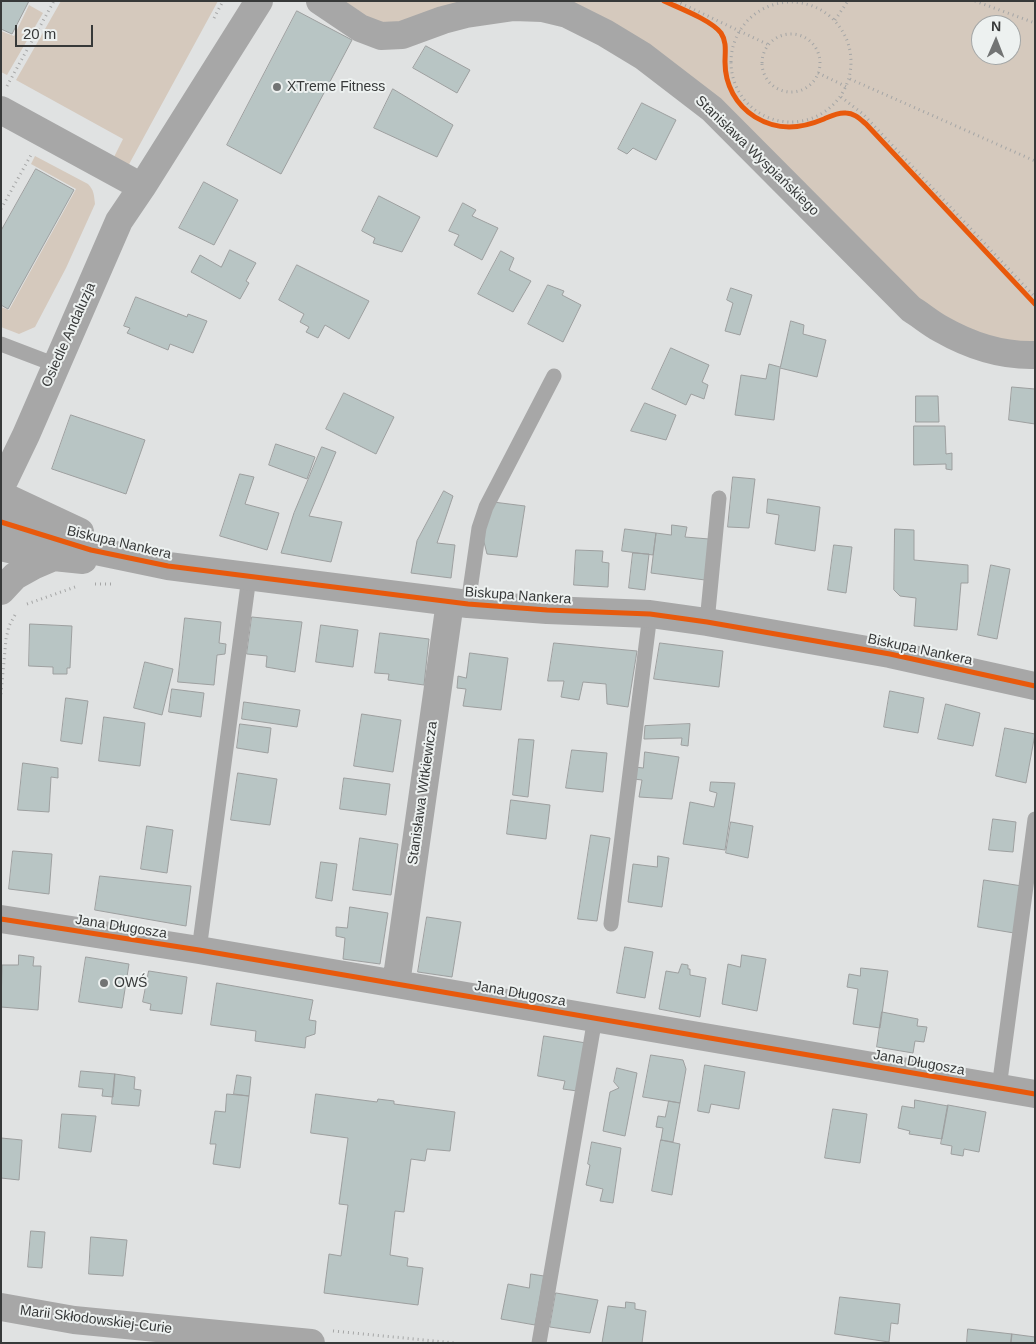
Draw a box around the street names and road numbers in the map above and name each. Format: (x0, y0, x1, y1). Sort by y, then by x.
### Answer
street label: Stanisława Wyspiańskiego (692, 92, 822, 220)
street label: Osiedle Andaluzja (38, 280, 100, 390)
street label: Biskupa Nankera (65, 523, 173, 563)
street label: Biskupa Nankera (464, 584, 572, 608)
street label: Biskupa Nankera (866, 631, 974, 669)
street label: Stanisława Witkiewicza (405, 720, 441, 866)
street label: Jana Długosza (74, 911, 168, 943)
street label: Jana Długosza (473, 978, 567, 1010)
street label: Jana Długosza (872, 1047, 966, 1079)
street label: Marii Skłodowskiej-Curie (19, 1302, 173, 1338)

